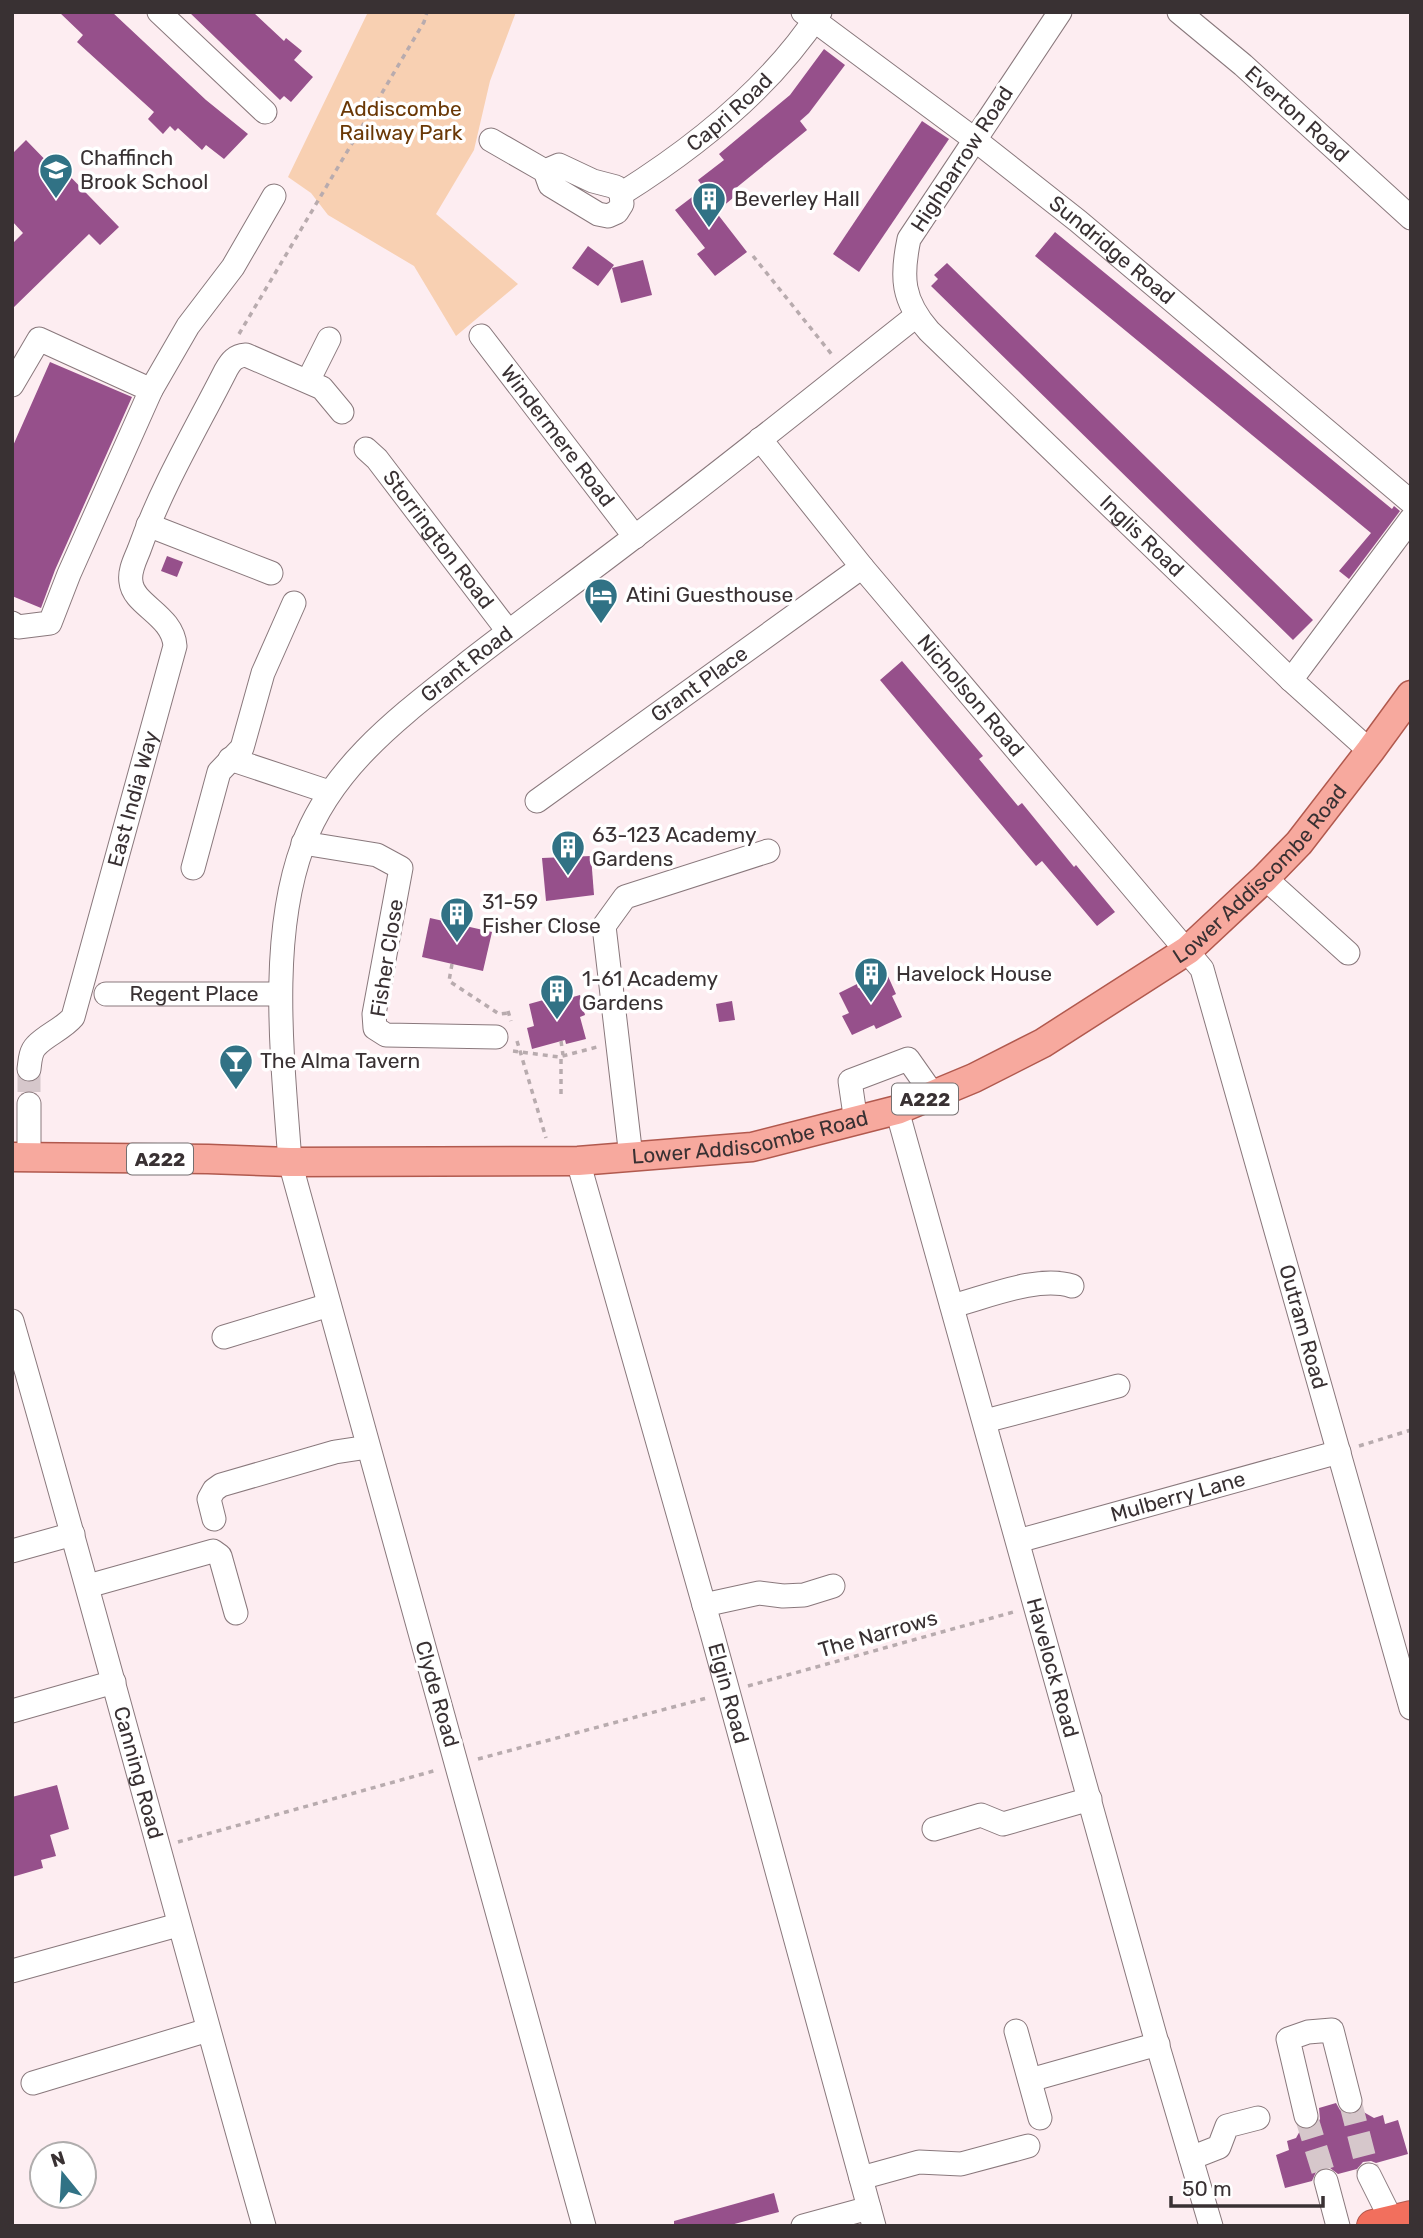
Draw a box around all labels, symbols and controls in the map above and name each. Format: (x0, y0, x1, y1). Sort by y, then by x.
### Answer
street label: Everton Road (1240, 60, 1354, 167)
street label: Capri Road (681, 68, 777, 157)
street label: Highbarrow Road (905, 81, 1018, 236)
park label: Addiscombe Railway Park (339, 96, 463, 145)
place label: Chaffinch Brook School (80, 145, 208, 194)
school or university icon: Chaffinch Brook School (37, 151, 75, 200)
building icon: Beverley Hall (690, 180, 728, 229)
place label: Beverley Hall (734, 186, 860, 211)
street label: Sundridge Road (1044, 190, 1180, 309)
street label: Windermere Road (496, 360, 620, 512)
street label: Storrington Road (378, 465, 499, 613)
street label: Inglis Road (1095, 490, 1189, 582)
hotel icon: Atini Guesthouse (582, 576, 620, 625)
place label: Atini Guesthouse (626, 582, 793, 607)
street label: Grant Road (416, 620, 517, 707)
street label: Nicholson Road (913, 629, 1030, 761)
street label: Grant Place (646, 641, 752, 727)
street label: East India Way (102, 727, 163, 869)
street label: Lower Addiscombe Road (1168, 779, 1352, 968)
place label: 63-123 Academy Gardens (592, 822, 757, 871)
building icon: 63-123 Academy Gardens (549, 828, 587, 877)
place label: 31-59 Fisher Close (482, 889, 601, 938)
building icon: 31-59 Fisher Close (438, 895, 476, 944)
street label: Fisher Close (365, 897, 408, 1019)
building icon: Havelock House (852, 955, 890, 1004)
place label: Havelock House (896, 961, 1052, 986)
place label: 1-61 Academy Gardens (582, 966, 719, 1015)
building icon: 1-61 Academy Gardens (538, 972, 576, 1021)
street label: Regent Place (129, 981, 259, 1006)
bar icon: The Alma Tavern (217, 1042, 255, 1091)
place label: The Alma Tavern (260, 1048, 420, 1073)
road number: A222 (892, 1084, 958, 1114)
street label: Lower Addiscombe Road (631, 1105, 871, 1169)
road number: A222 (127, 1144, 193, 1175)
street label: Outram Road (1274, 1262, 1333, 1392)
street label: Mulberry Lane (1108, 1466, 1248, 1527)
street label: Havelock Road (1022, 1595, 1084, 1740)
street label: The Narrows (816, 1605, 940, 1662)
street label: Clyde Road (410, 1638, 465, 1750)
street label: Elgin Road (703, 1640, 755, 1746)
street label: Canning Road (109, 1704, 169, 1842)
north arrow (28, 2140, 98, 2210)
text: N (48, 2146, 68, 2172)
scale bar (1171, 2164, 1323, 2208)
text: 50 m (1182, 2176, 1232, 2201)

